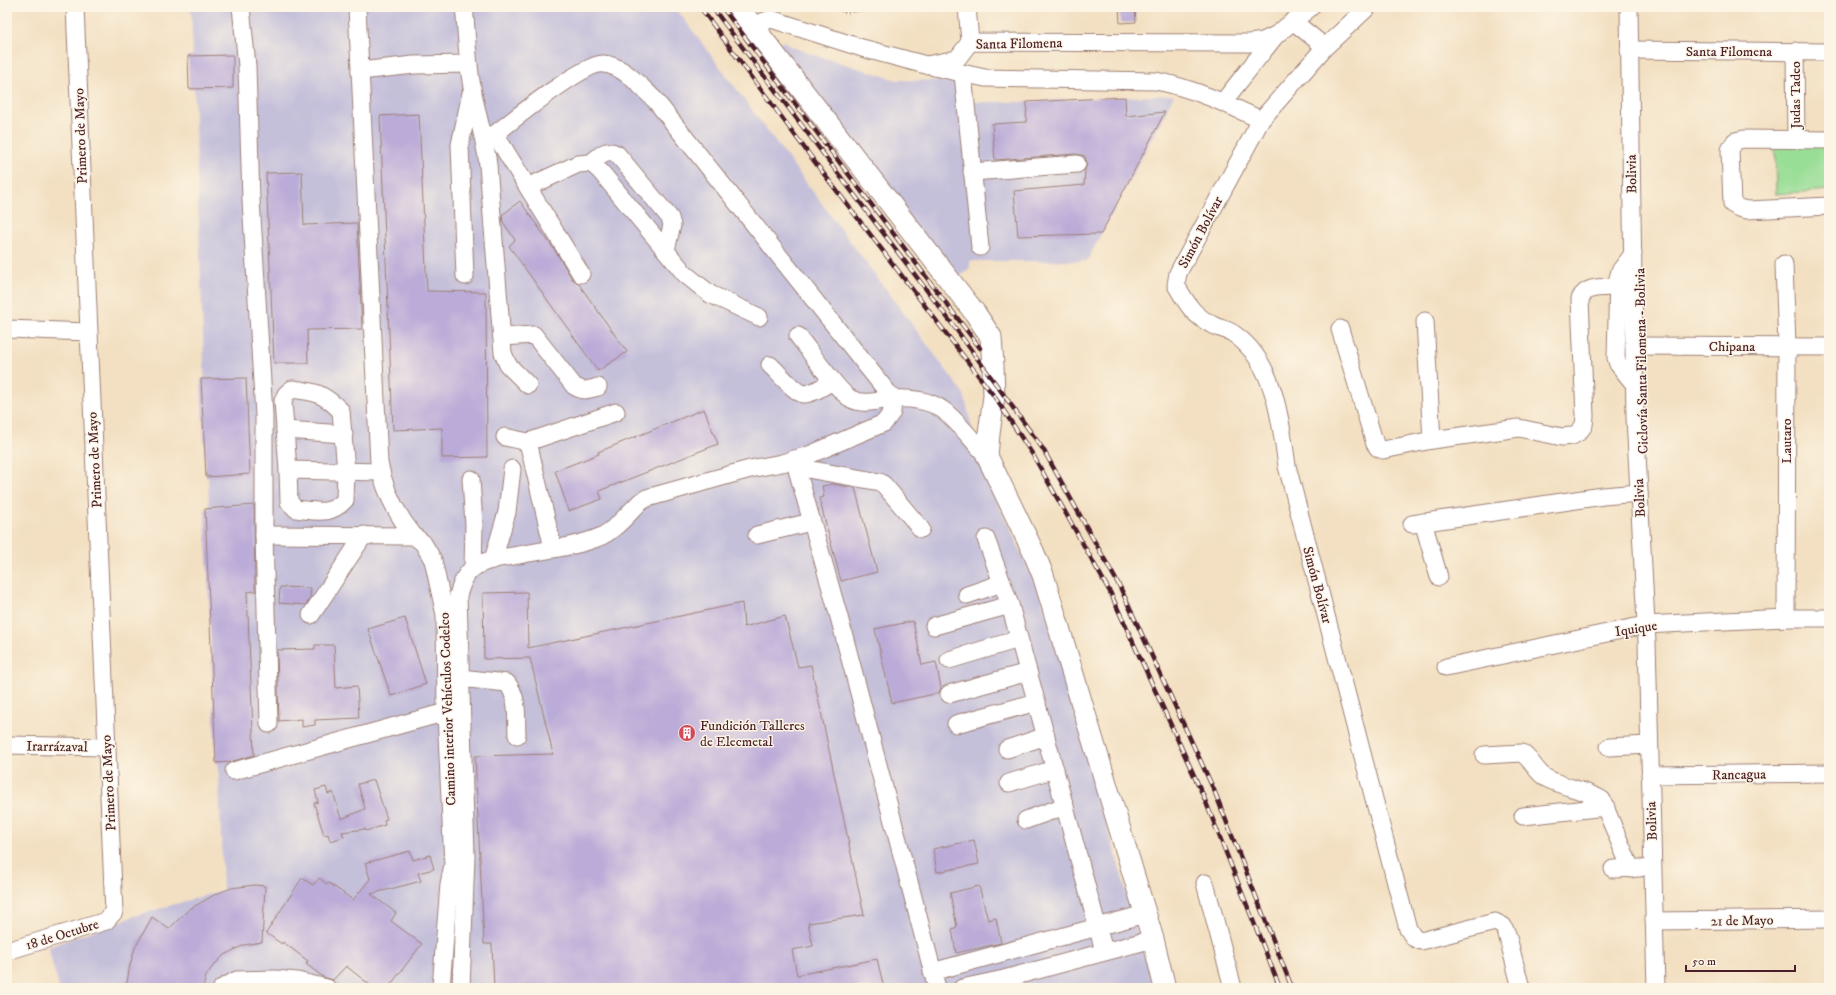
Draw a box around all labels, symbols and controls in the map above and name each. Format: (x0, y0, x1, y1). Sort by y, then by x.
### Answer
street label: Santa Filomena (976, 34, 1063, 54)
street label: Santa Filomena (1686, 43, 1772, 61)
street label: Judas Tadeo (1787, 61, 1805, 131)
street label: Primero de Mayo (70, 87, 92, 184)
street label: Bolivia (1623, 154, 1641, 194)
street label: Simón Bolívar (1174, 193, 1228, 272)
street label: Ciclovía Santa Filomena - Bolivia (1631, 268, 1653, 454)
street label: Chipana (1709, 338, 1755, 356)
street label: Primero de Mayo (83, 411, 107, 508)
street label: Lautaro (1778, 418, 1796, 464)
street label: Bolivia (1630, 478, 1650, 518)
street label: Simón Bolívar (1298, 545, 1336, 627)
street label: Camino interior Vehículos Codelco (436, 612, 460, 806)
street label: Iquique (1614, 617, 1659, 641)
place label: Fundición Talleres de Elecmetal (700, 717, 805, 751)
building icon: Fundición Talleres de Elecmetal (677, 723, 697, 743)
street label: Primero de Mayo (97, 734, 121, 831)
street label: Irarrázaval (26, 737, 89, 757)
street label: Rancagua (1712, 766, 1766, 784)
street label: Bolivia (1642, 801, 1662, 841)
street label: 21 de Mayo (1710, 911, 1774, 931)
street label: 18 de Octubre (23, 915, 101, 955)
scale bar (1686, 947, 1795, 973)
text: 50 m (1692, 954, 1716, 969)

